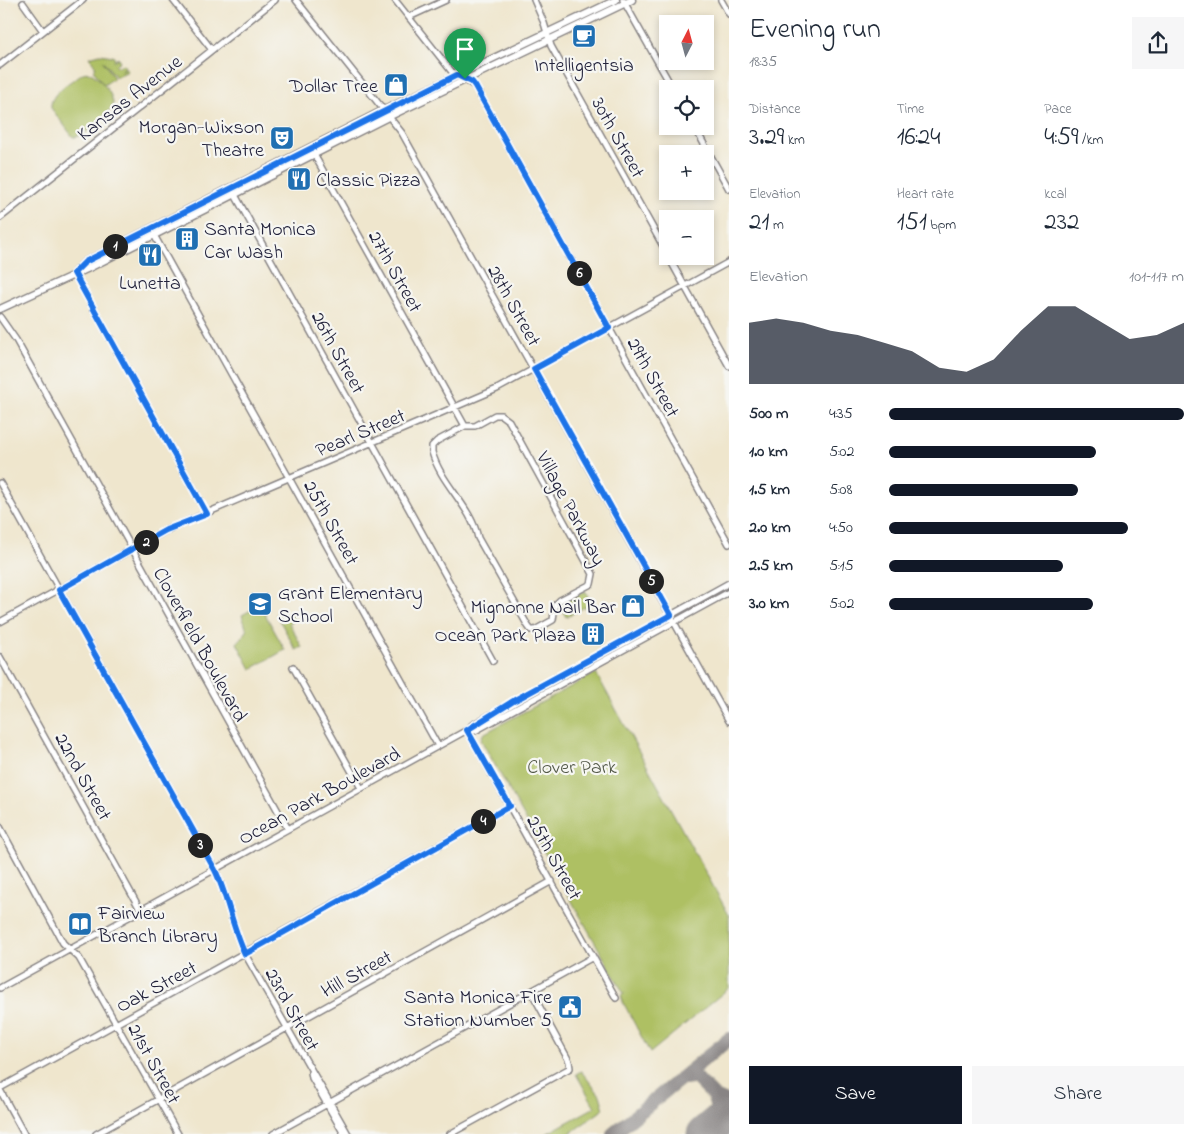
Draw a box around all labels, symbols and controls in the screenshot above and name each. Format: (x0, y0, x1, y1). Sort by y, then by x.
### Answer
text: Evening run (749, 10, 881, 51)
north arrow (659, 15, 714, 70)
map controls (659, 15, 714, 265)
button: share (1132, 17, 1184, 69)
cafe icon: Intelligentsia (571, 23, 597, 49)
pin (444, 28, 486, 79)
icon: arrive (451, 35, 479, 63)
street label: Kansas Avenue (72, 49, 189, 149)
text: 18:35 (749, 50, 777, 74)
place label: Intelligentsia (534, 52, 634, 82)
shop icon: Dollar Tree (383, 72, 409, 98)
place label: Dollar Tree (288, 73, 378, 102)
button: locate (659, 80, 714, 135)
street label: 30th Street (583, 92, 651, 184)
text: Distance (749, 99, 801, 120)
text: Time (897, 99, 924, 120)
text: Pace (1044, 99, 1072, 120)
place label: Morgan-Wixson Theatre (139, 114, 264, 166)
text: 3.29 (749, 120, 784, 156)
text: 16:24 (897, 120, 940, 156)
text: 4:59 (1044, 120, 1079, 156)
theatre icon: Morgan-Wixson Theatre (269, 125, 295, 151)
text: km (784, 130, 805, 151)
text: /km (1079, 130, 1103, 151)
button: + (659, 145, 714, 200)
restaurant icon: Classic Pizza (286, 166, 312, 192)
place label: Classic Pizza (316, 167, 421, 196)
text: Elevation (749, 184, 800, 205)
text: Heart rate (897, 184, 954, 205)
text: kcal (1044, 184, 1067, 205)
text: 21 (749, 205, 769, 241)
text: 151 (897, 205, 927, 241)
text: 232 (1044, 205, 1080, 241)
button: − (659, 210, 714, 265)
text: m (769, 215, 784, 236)
text: bpm (927, 215, 956, 236)
place label: Santa Monica Car Wash (204, 216, 316, 268)
building icon: Santa Monica Car Wash (174, 226, 200, 252)
street label: 27th Street (359, 226, 428, 319)
pin: 1 (102, 234, 128, 258)
text: 1 (113, 236, 118, 257)
restaurant icon: Lunetta (137, 242, 163, 268)
street label: 28th Street (479, 260, 547, 352)
pin: 6 (566, 260, 592, 286)
text: 6 (576, 263, 583, 284)
text: Elevation (749, 265, 808, 289)
text: 101–117 m (1129, 265, 1184, 289)
place label: Lunetta (119, 270, 181, 299)
street label: 26th Street (302, 307, 372, 400)
street label: 29th Street (618, 333, 686, 424)
street label: Pearl Street (312, 402, 411, 466)
text: 500 m (749, 402, 788, 426)
text: 4:35 (829, 402, 853, 426)
text: 1.0 km (749, 440, 788, 464)
text: 5:02 (829, 440, 854, 464)
street label: Village Parkway (526, 446, 612, 572)
street label: 25th Street (295, 476, 365, 571)
text: 1.5 km (749, 478, 790, 502)
text: 5:08 (829, 478, 852, 502)
text: 2.0 km (749, 516, 791, 540)
text: 4:50 (829, 516, 853, 540)
pin: 2 (134, 530, 158, 554)
text: 2 (143, 532, 150, 553)
text: 2.5 km (749, 554, 793, 578)
text: 5:15 (829, 554, 854, 578)
street label: Cloverfield Boulevard (144, 562, 253, 728)
pin: 5 (638, 568, 664, 594)
text: 5 (647, 571, 656, 592)
place label: Grant Elementary School (278, 580, 423, 632)
school or university icon: Grant Elementary School (247, 591, 273, 617)
text: 3.0 km (749, 592, 789, 616)
text: 5:02 (829, 592, 854, 616)
shop icon: Mignonne Nail Bar (620, 593, 646, 619)
place label: Mignonne Nail Bar (471, 594, 617, 624)
building icon: Ocean Park Plaza (580, 621, 606, 647)
place label: Ocean Park Plaza (435, 622, 576, 651)
street label: 22nd Street (46, 728, 118, 827)
street label: Ocean Park Boulevard (234, 741, 407, 854)
park label: Clover Park (527, 754, 617, 783)
pin: 4 (470, 808, 496, 834)
text: 4 (481, 811, 486, 832)
street label: 25th Street (518, 811, 588, 906)
pin: 3 (188, 832, 212, 858)
text: 3 (198, 835, 203, 856)
place label: Fairview Branch Library (97, 900, 218, 952)
library icon: Fairview Branch Library (67, 911, 93, 937)
street label: Hill Street (316, 944, 398, 1007)
street label: Oak Street (111, 955, 203, 1022)
street label: 23rd Street (256, 963, 326, 1057)
place label: Santa Monica Fire Station Number 5 (404, 984, 552, 1036)
public building icon: Santa Monica Fire Station Number 5 (557, 994, 583, 1020)
street label: 21st Street (119, 1018, 187, 1110)
button: Save (749, 1066, 962, 1124)
button: Share (972, 1066, 1184, 1124)

